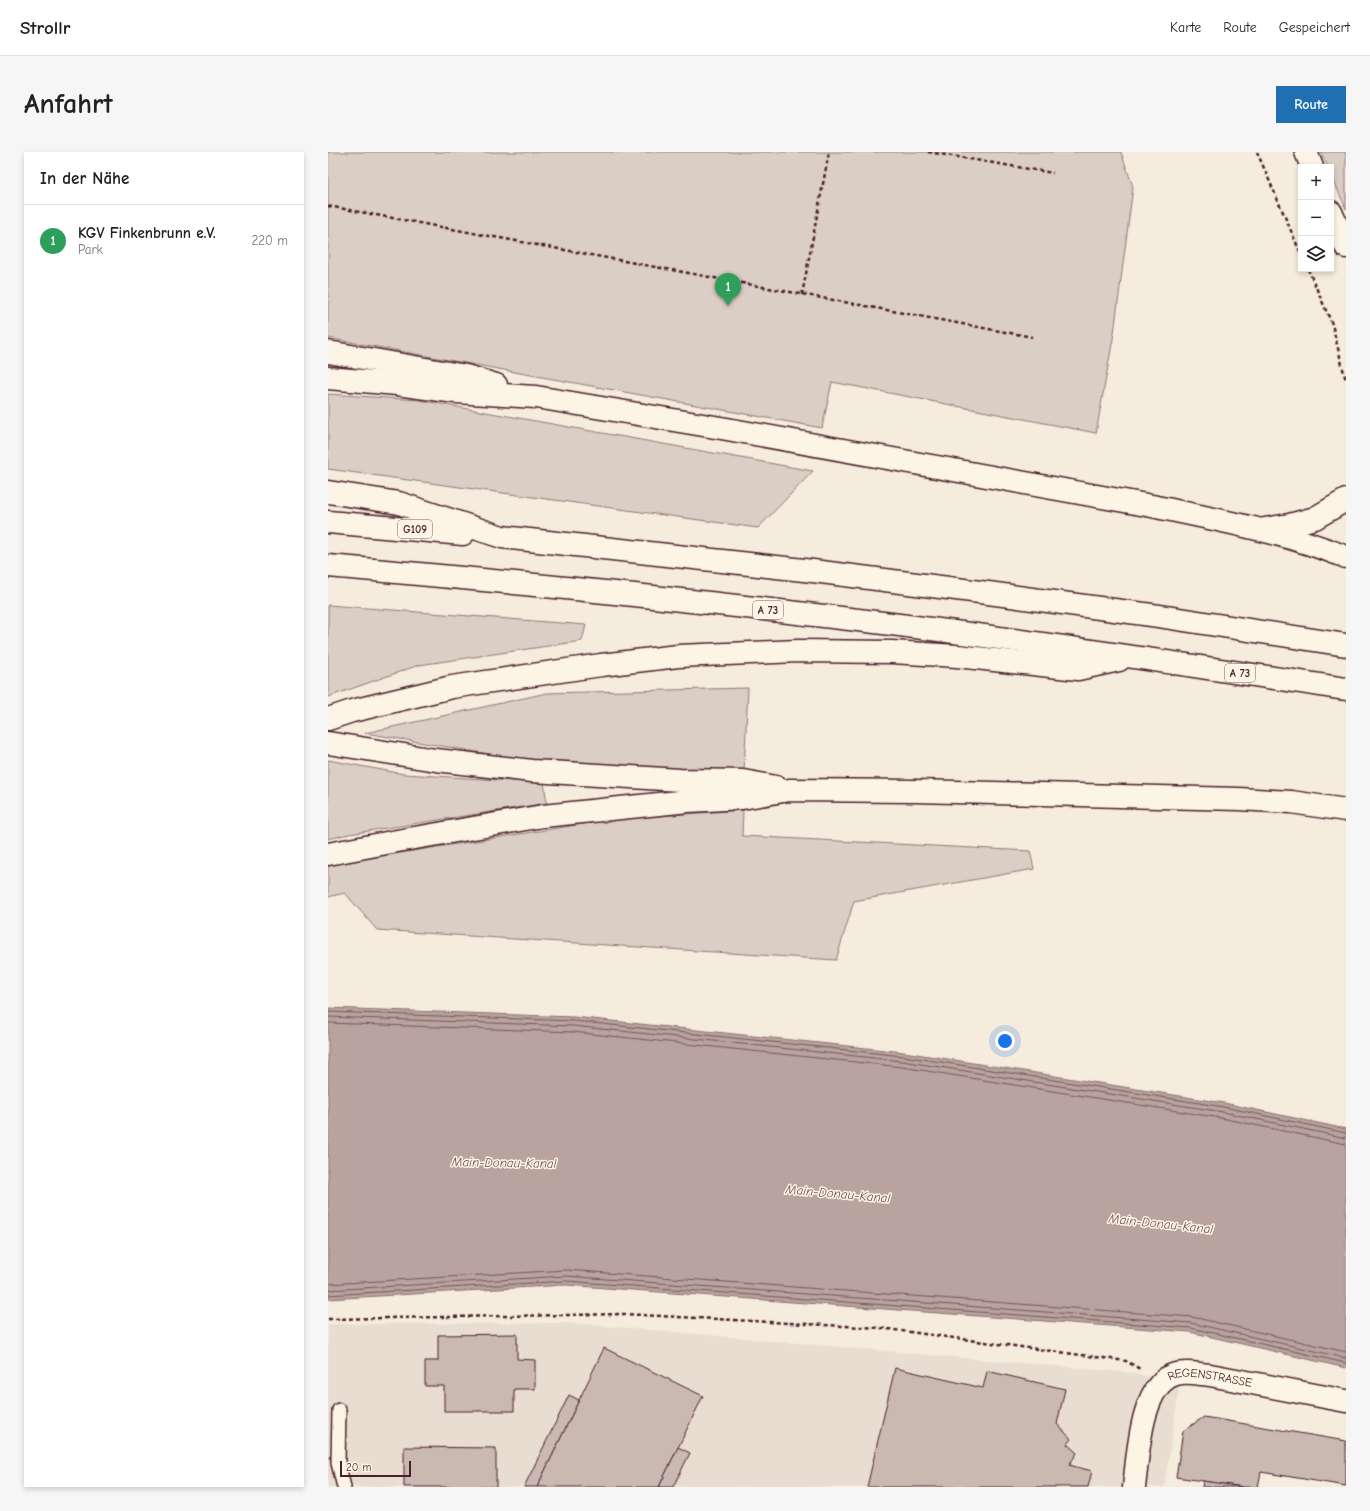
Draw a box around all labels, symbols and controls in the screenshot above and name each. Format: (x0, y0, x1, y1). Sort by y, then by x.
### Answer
text: Strollr (20, 17, 70, 39)
text: Karte (1170, 19, 1201, 36)
text: Route (1223, 19, 1257, 36)
text: Gespeichert (1279, 19, 1350, 36)
button: Route (1276, 86, 1346, 123)
text: Anfahrt (24, 88, 113, 120)
map controls (1298, 164, 1334, 272)
button: + (1298, 164, 1334, 200)
text: In der Nähe (40, 169, 129, 188)
button: − (1298, 200, 1334, 236)
text: KGV Finkenbrunn e.V. (78, 224, 216, 242)
text: 1 (50, 233, 56, 248)
text: 220 m (251, 233, 288, 248)
button: layers (1298, 236, 1334, 272)
text: Park (78, 242, 103, 257)
pin: 1 (715, 273, 741, 306)
road number: G109 (398, 520, 432, 538)
road number: A 73 (753, 601, 783, 619)
road number: A 73 (1225, 664, 1255, 682)
your location (995, 1031, 1015, 1051)
water label: Main-Donau-Kanal (450, 1154, 557, 1171)
water label: Main-Donau-Kanal (784, 1181, 891, 1206)
water label: Main-Donau-Kanal (1107, 1210, 1214, 1236)
street label: REGENSTRASSE (1165, 1366, 1253, 1390)
scale bar (340, 1459, 411, 1478)
text: 20 m (346, 1461, 371, 1474)

